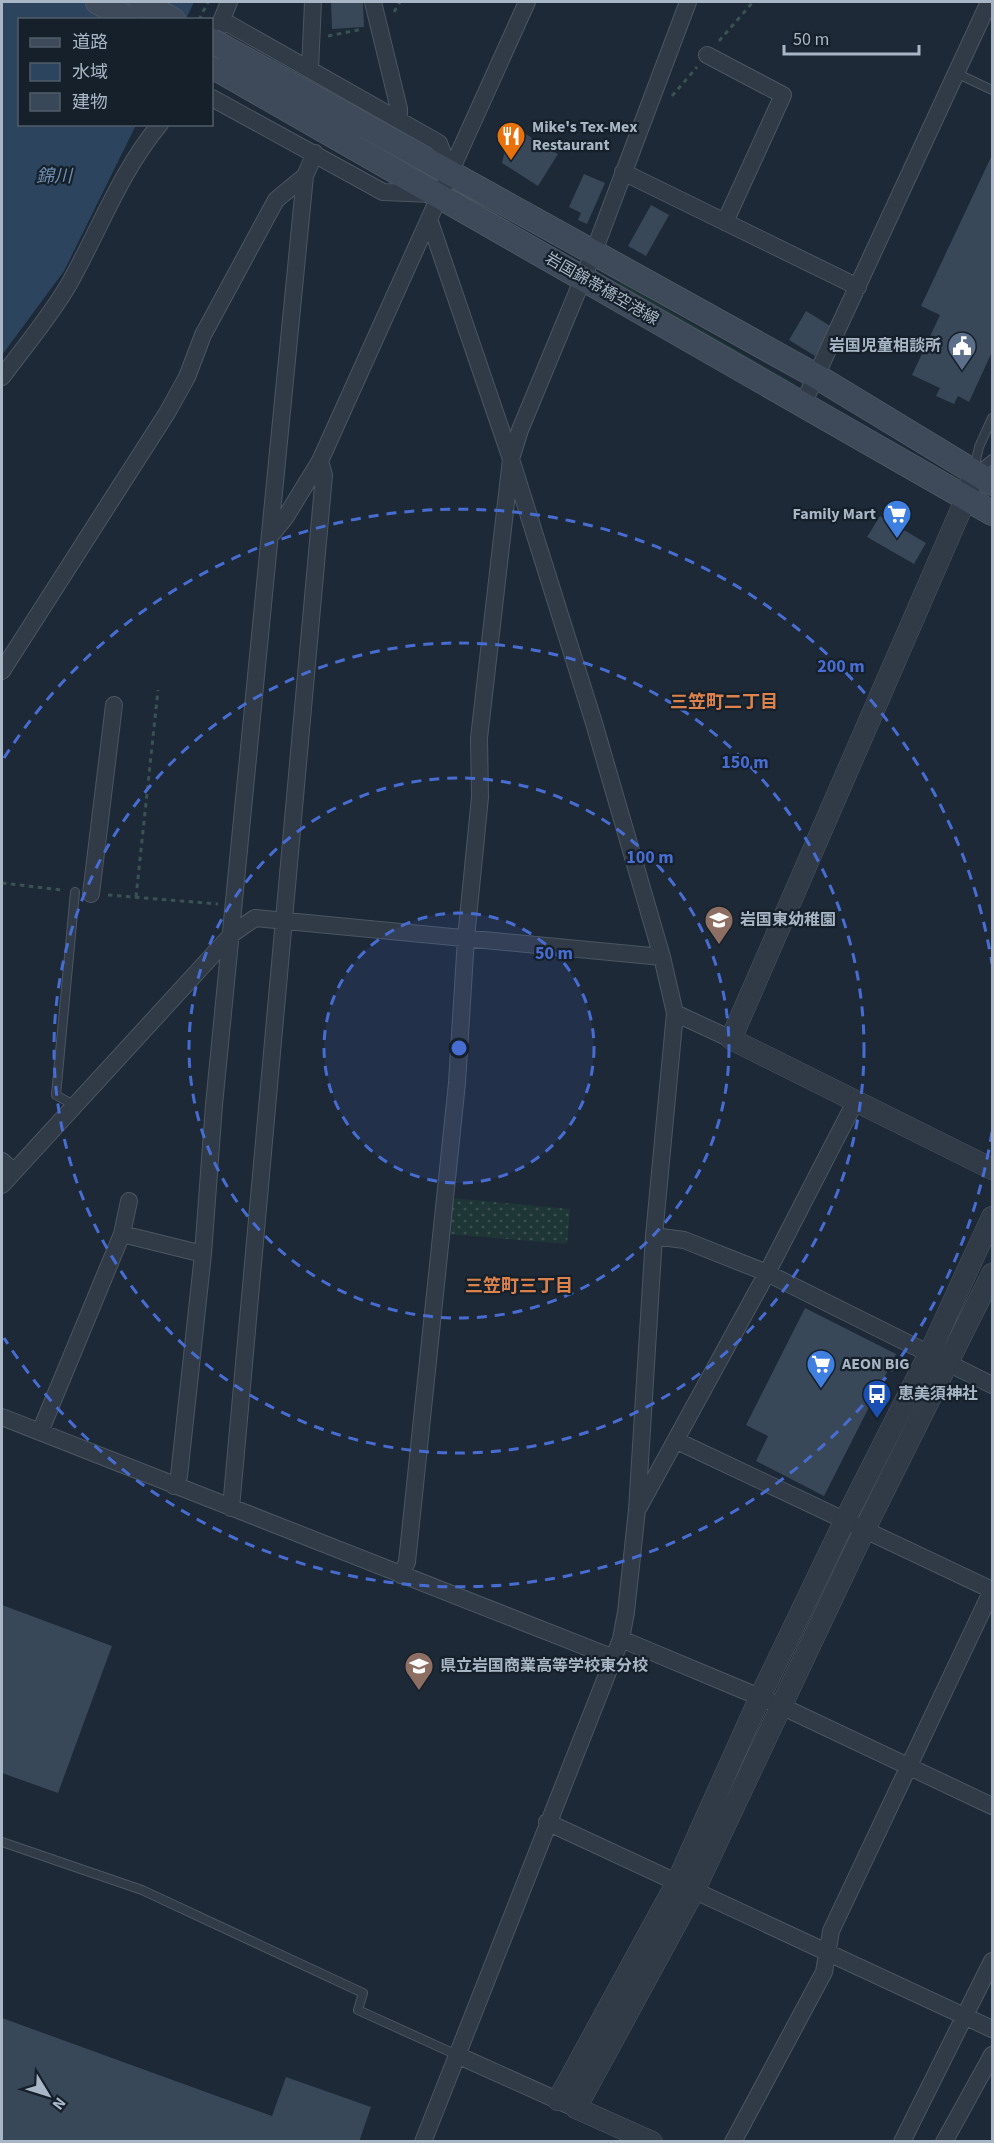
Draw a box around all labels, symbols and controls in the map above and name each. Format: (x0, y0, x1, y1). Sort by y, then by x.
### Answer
legend (18, 18, 213, 126)
scale bar (784, 18, 919, 56)
text: 50 m (793, 27, 829, 52)
text: 道路 (72, 30, 108, 55)
text: 水域 (72, 60, 108, 85)
text: 建物 (72, 90, 108, 115)
place label: Mike's Tex-Mex Restaurant (532, 116, 637, 156)
restaurant icon: Mike's Tex-Mex Restaurant (495, 120, 527, 162)
water label: 錦川 (36, 164, 74, 189)
street label: 岩国錦帯橋空港線 (541, 247, 663, 331)
public building icon: 岩国児童相談所 (946, 330, 978, 372)
place label: 岩国児童相談所 (829, 335, 941, 357)
supermarket icon: Family Mart (881, 498, 913, 540)
place label: Family Mart (792, 503, 876, 525)
text: 200 m (817, 654, 865, 679)
district label: 三笠町二丁目 (670, 690, 778, 715)
text: 150 m (721, 750, 769, 775)
text: 100 m (626, 845, 674, 870)
school or university icon: 岩国東幼稚園 (703, 904, 735, 946)
place label: 岩国東幼稚園 (740, 909, 836, 931)
text: 50 m (535, 941, 573, 966)
centre of rings (449, 1038, 469, 1058)
district label: 三笠町三丁目 (465, 1274, 573, 1299)
supermarket icon: AEON BIG (805, 1348, 837, 1390)
place label: AEON BIG (841, 1353, 909, 1375)
bus stop icon: 恵美須神社 (861, 1378, 893, 1420)
place label: 恵美須神社 (898, 1383, 978, 1405)
school or university icon: 県立岩国商業高等学校東分校 (403, 1650, 435, 1692)
place label: 県立岩国商業高等学校東分校 (440, 1655, 648, 1677)
north arrow (18, 2065, 78, 2125)
text: N (47, 2093, 71, 2115)

